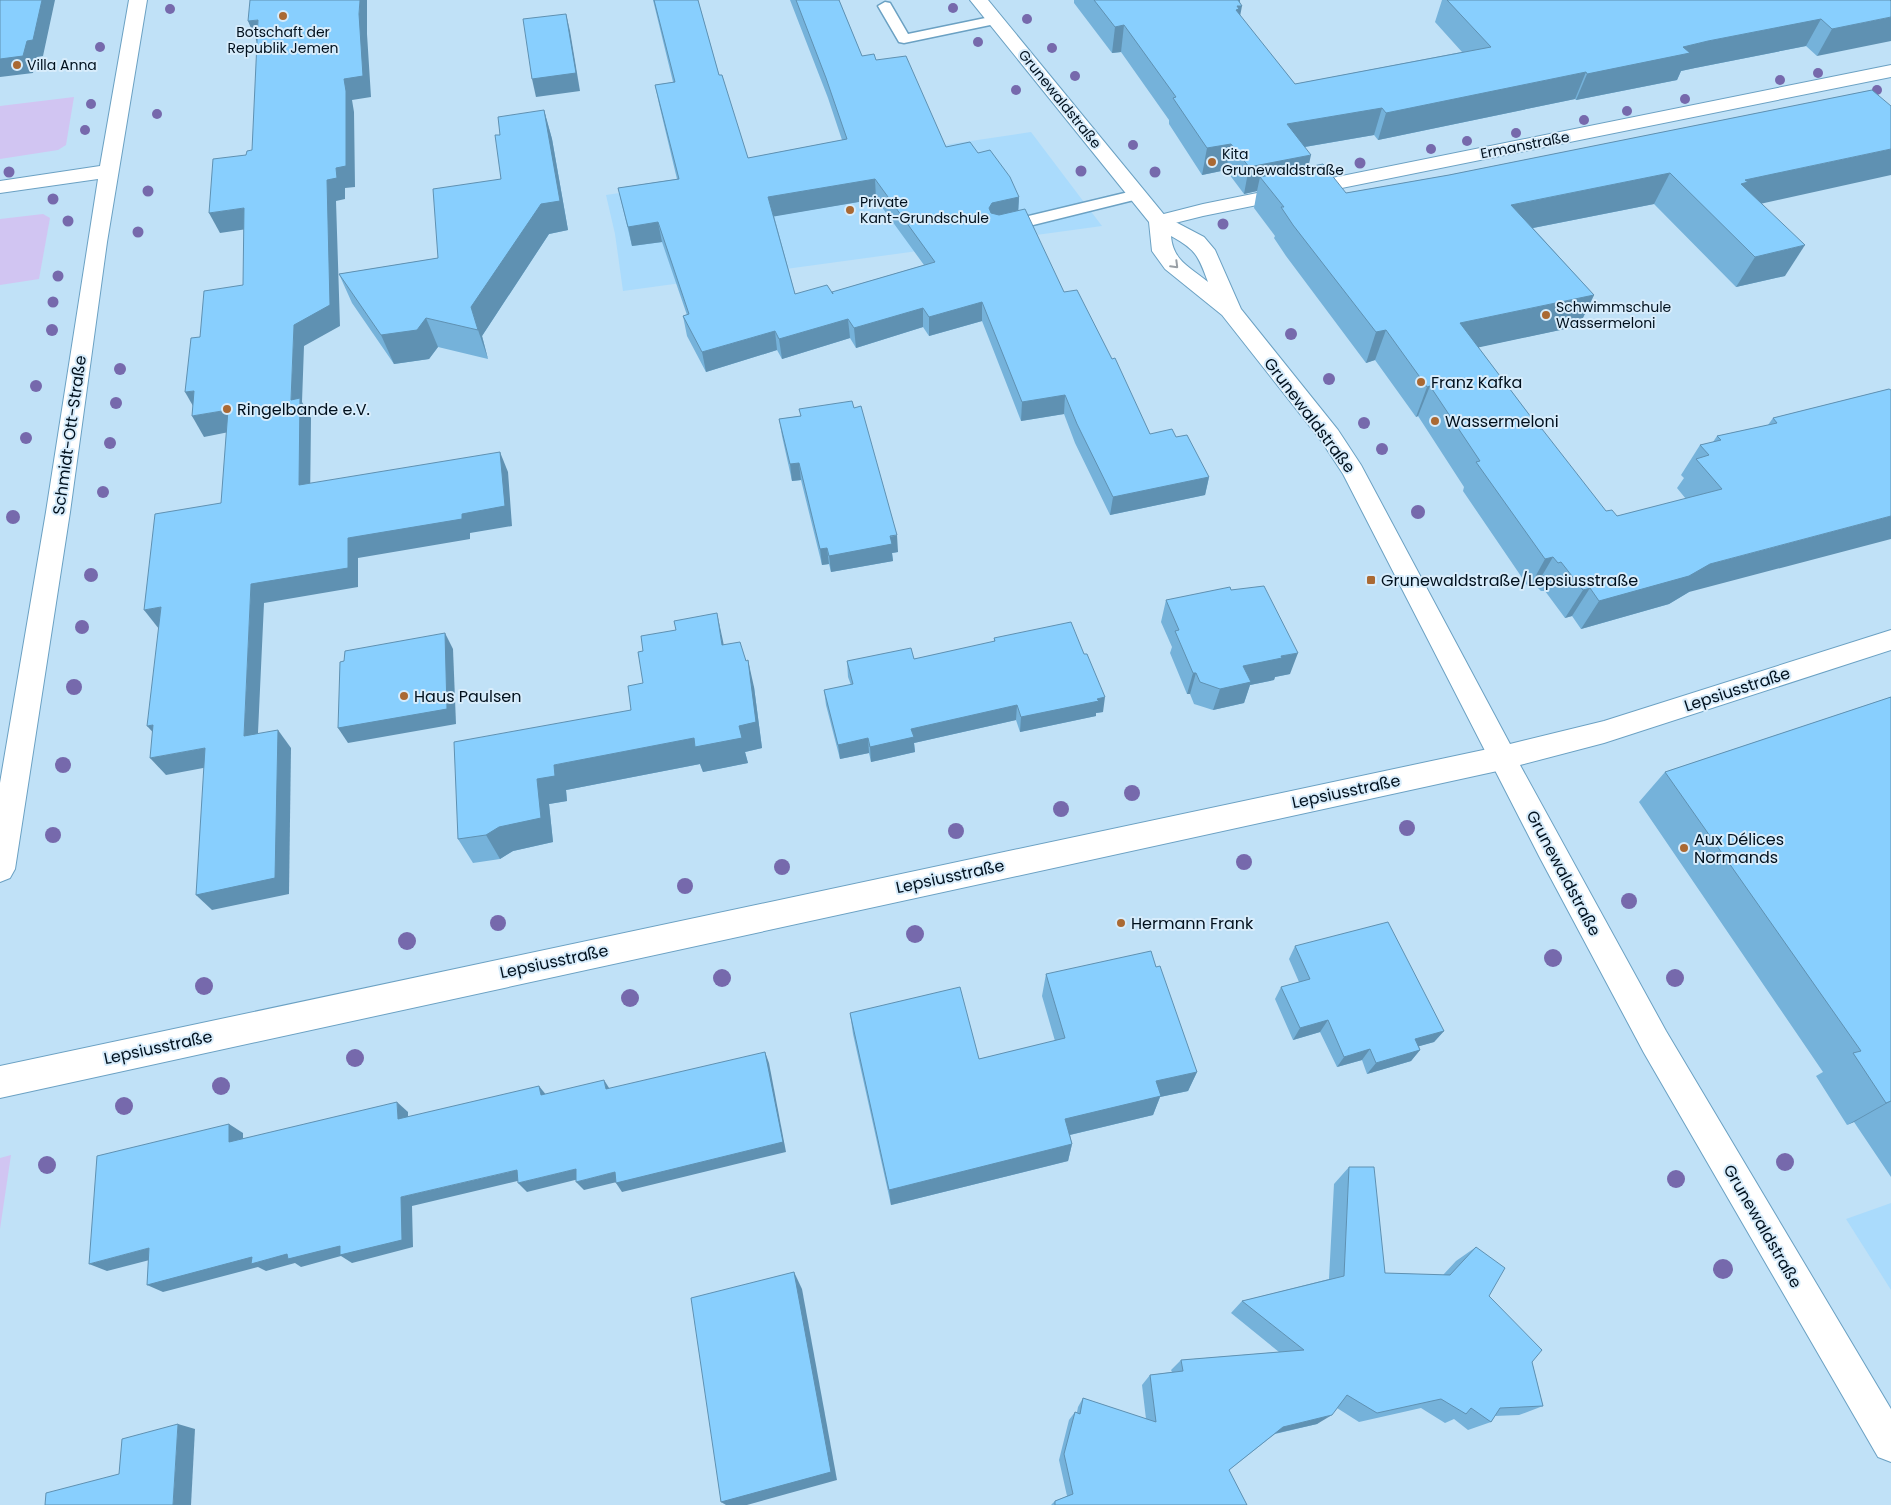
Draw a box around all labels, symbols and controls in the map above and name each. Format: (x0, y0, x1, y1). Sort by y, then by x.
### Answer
marker: Botschaft der Republik Jemen (277, 10, 289, 22)
place label: Botschaft der Republik Jemen (227, 22, 339, 58)
street label: Grunewaldstraße (1014, 45, 1106, 153)
place label: Villa Anna (27, 55, 97, 75)
marker: Villa Anna (11, 59, 23, 71)
street label: Ermanstraße (1479, 126, 1572, 163)
place label: Kita Grunewaldstraße (1222, 144, 1344, 180)
marker: Kita Grunewaldstraße (1206, 156, 1218, 168)
place label: Private Kant-Grundschule (860, 192, 989, 228)
marker: Private Kant-Grundschule (844, 204, 856, 216)
one-way arrow (1169, 259, 1178, 268)
place label: Schwimmschule Wassermeloni (1556, 297, 1672, 333)
marker: Schwimmschule Wassermeloni (1540, 309, 1552, 321)
street label: Grunewaldstraße (1259, 353, 1361, 478)
street label: Schmidt-Ott-Straße (47, 354, 92, 516)
place label: Franz Kafka (1431, 371, 1522, 394)
marker: Franz Kafka (1415, 376, 1427, 388)
place label: Ringelbande e.V. (237, 398, 370, 421)
marker: Ringelbande e.V. (221, 403, 233, 415)
place label: Wassermeloni (1445, 410, 1559, 433)
marker: Wassermeloni (1429, 415, 1441, 427)
place label: Grunewaldstraße/Lepsiusstraße (1381, 569, 1638, 592)
marker: Grunewaldstraße/Lepsiusstraße (1365, 574, 1377, 586)
street label: Lepsiusstraße (1681, 661, 1793, 717)
place label: Haus Paulsen (414, 685, 522, 708)
marker: Haus Paulsen (398, 690, 410, 702)
street label: Lepsiusstraße (1290, 769, 1403, 814)
street label: Grunewaldstraße (1521, 806, 1606, 940)
place label: Aux Délices Normands (1694, 828, 1784, 869)
marker: Aux Délices Normands (1678, 842, 1690, 854)
street label: Lepsiusstraße (894, 854, 1007, 899)
place label: Hermann Frank (1131, 912, 1254, 935)
marker: Hermann Frank (1115, 917, 1127, 929)
street label: Lepsiusstraße (498, 939, 611, 984)
street label: Lepsiusstraße (102, 1025, 215, 1070)
street label: Grunewaldstraße (1718, 1160, 1807, 1292)

